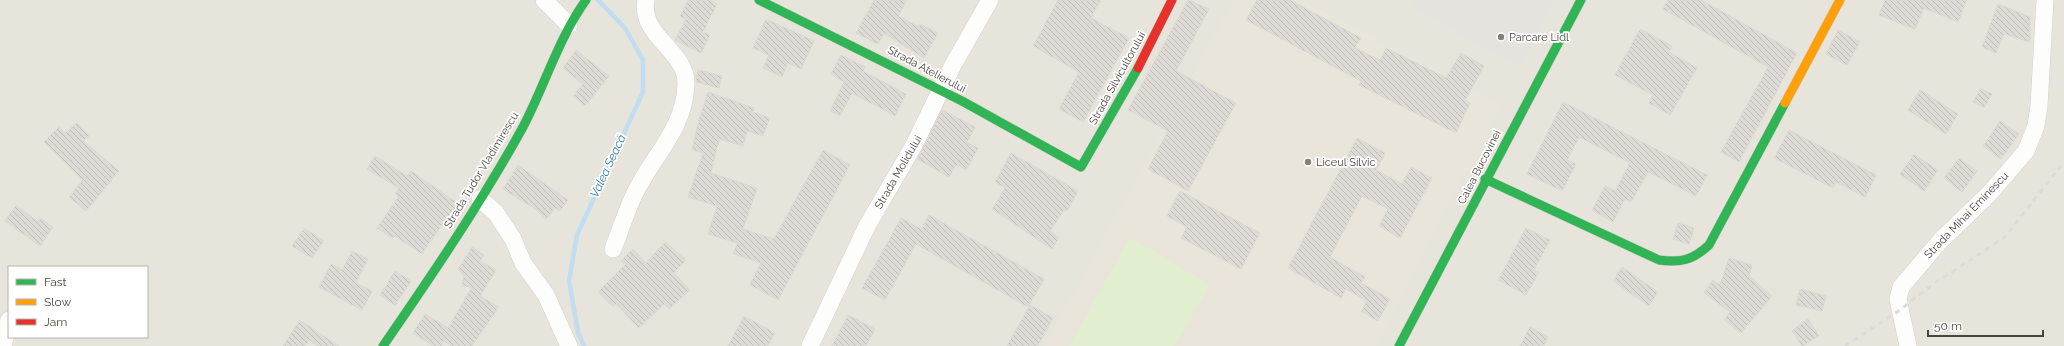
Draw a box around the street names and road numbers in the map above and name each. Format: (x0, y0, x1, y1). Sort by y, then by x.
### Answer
street label: Strada Silvicultorului (1087, 30, 1148, 127)
street label: Strada Atelierului (885, 43, 968, 96)
street label: Strada Tudor Vladimirescu (442, 110, 521, 231)
street label: Calea Bucovinei (1455, 128, 1504, 206)
street label: Strada Molidului (872, 133, 925, 211)
street label: Strada Mihai Eminescu (1922, 169, 2011, 261)

